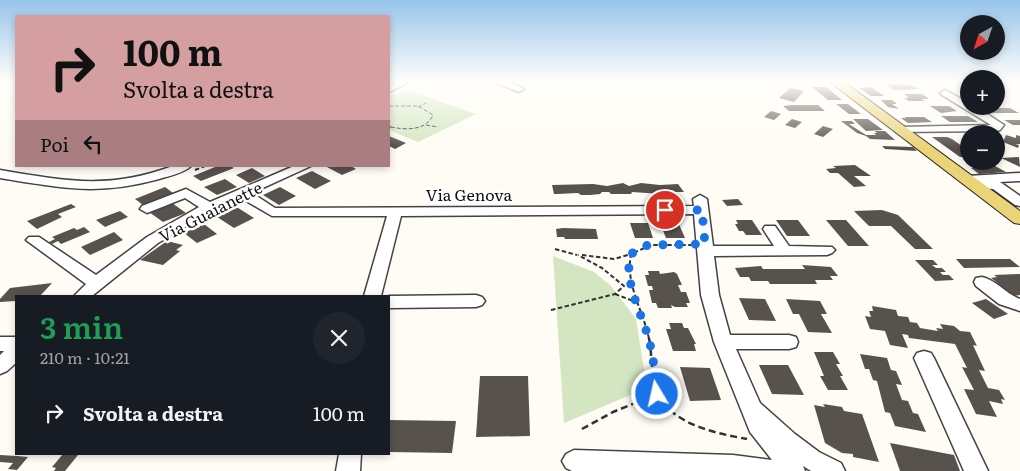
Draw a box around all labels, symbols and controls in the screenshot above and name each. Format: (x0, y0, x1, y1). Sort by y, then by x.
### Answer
north arrow (960, 15, 1005, 60)
map controls (960, 15, 1005, 170)
text: 100 m (123, 25, 223, 77)
icon: right (40, 35, 105, 100)
button: + (960, 70, 1005, 115)
text: Svolta a destra (123, 72, 274, 105)
button: − (960, 125, 1005, 170)
text: Poi (40, 130, 69, 158)
icon: left (79, 130, 107, 158)
street label: Via Guaianette (154, 175, 266, 247)
street label: Via Genova (426, 182, 513, 206)
pin (644, 189, 686, 231)
icon: arrive (651, 196, 679, 224)
text: 3 min (40, 304, 123, 348)
button: close (313, 312, 365, 364)
text: 210 m · 10:21 (40, 345, 130, 369)
position arrow (630, 367, 682, 419)
icon: right (40, 399, 68, 427)
text: Svolta a destra (83, 399, 223, 427)
text: 100 m (313, 399, 365, 427)

